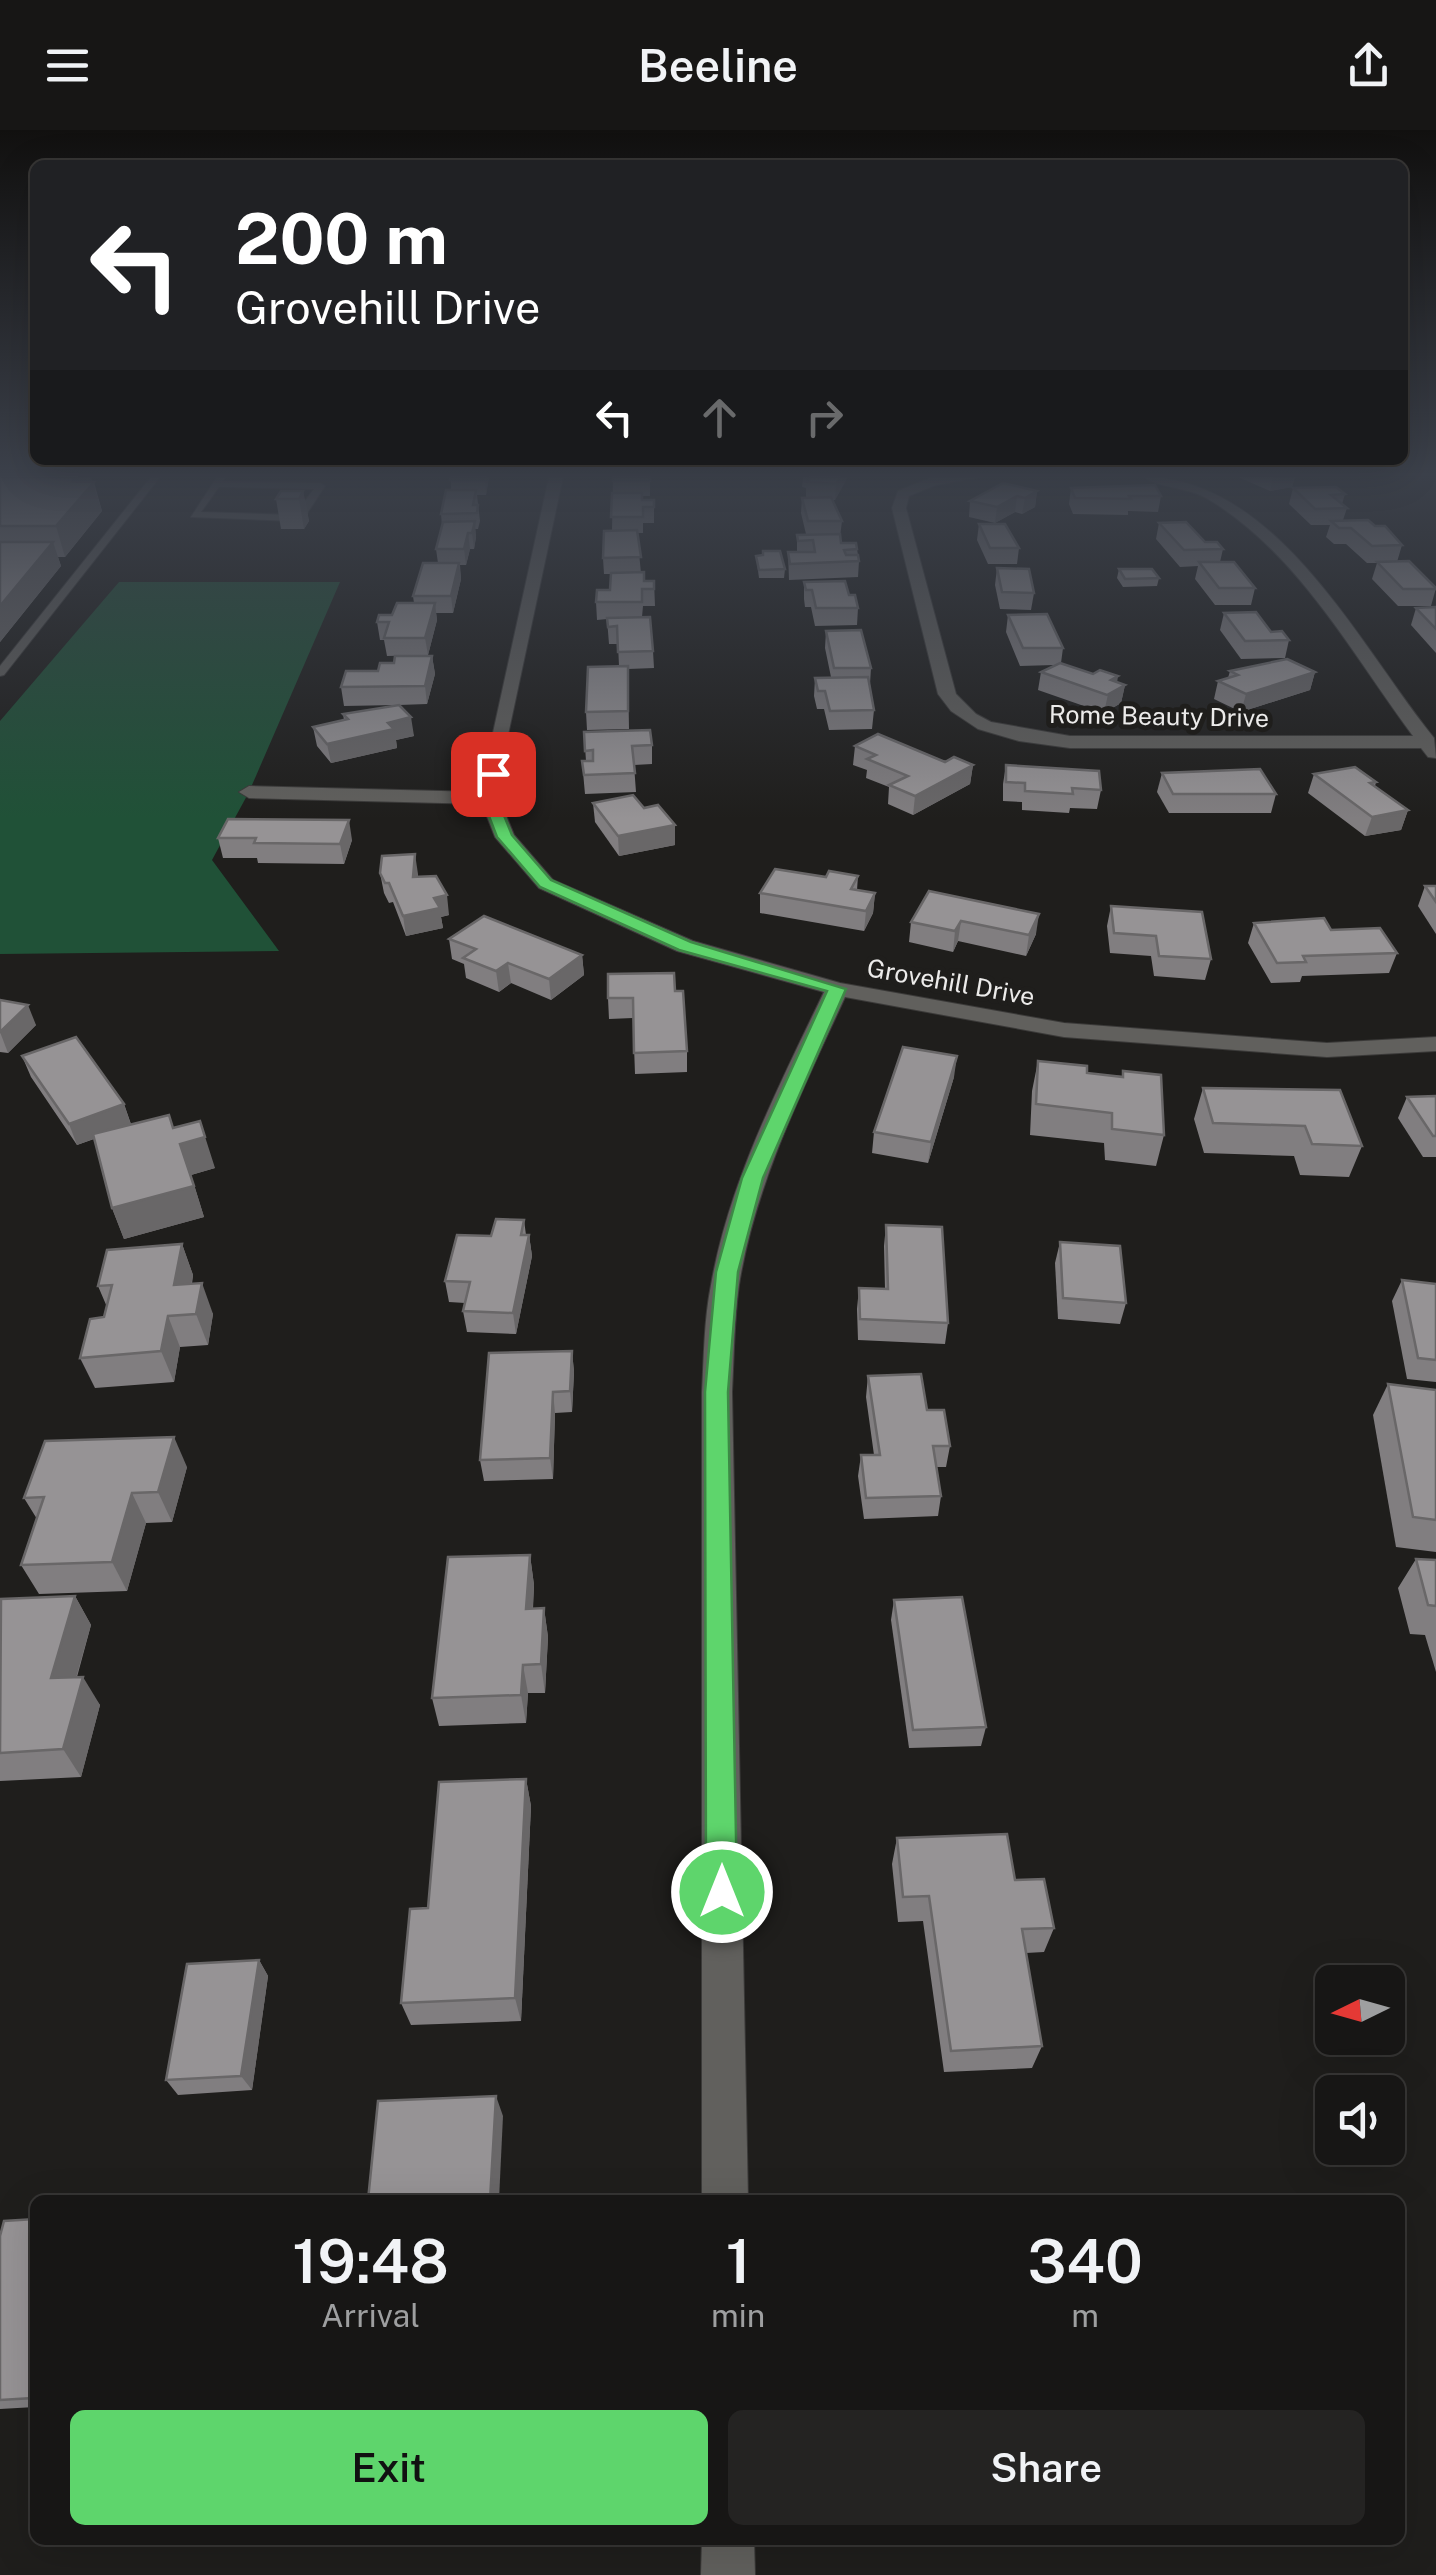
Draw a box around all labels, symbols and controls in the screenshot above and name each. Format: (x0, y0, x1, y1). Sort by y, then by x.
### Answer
icon: menu (40, 38, 95, 93)
icon: share (1341, 38, 1396, 93)
text: Beeline (638, 39, 798, 92)
text: 200 m (235, 197, 448, 280)
icon: left (70, 200, 200, 330)
text: Grovehill Drive (235, 281, 541, 334)
icon: left (587, 390, 642, 445)
icon: ahead (692, 390, 747, 445)
icon: right (797, 390, 852, 445)
street label: Rome Beauty Drive (1049, 699, 1269, 733)
pin (451, 732, 536, 817)
icon: arrive (466, 747, 521, 802)
street label: Grovehill Drive (865, 952, 1037, 1012)
position arrow (670, 1840, 774, 1944)
north arrow (1315, 1965, 1405, 2055)
map controls (1315, 1965, 1405, 2165)
button: sound (1315, 2075, 1405, 2165)
text: 19:48 (292, 2226, 449, 2297)
text: 1 (726, 2226, 751, 2297)
text: 340 (1028, 2226, 1143, 2297)
text: Arrival (321, 2297, 420, 2334)
text: min (711, 2297, 765, 2334)
text: m (1071, 2297, 1099, 2334)
button: Exit (70, 2410, 708, 2525)
button: Share (728, 2410, 1365, 2525)

